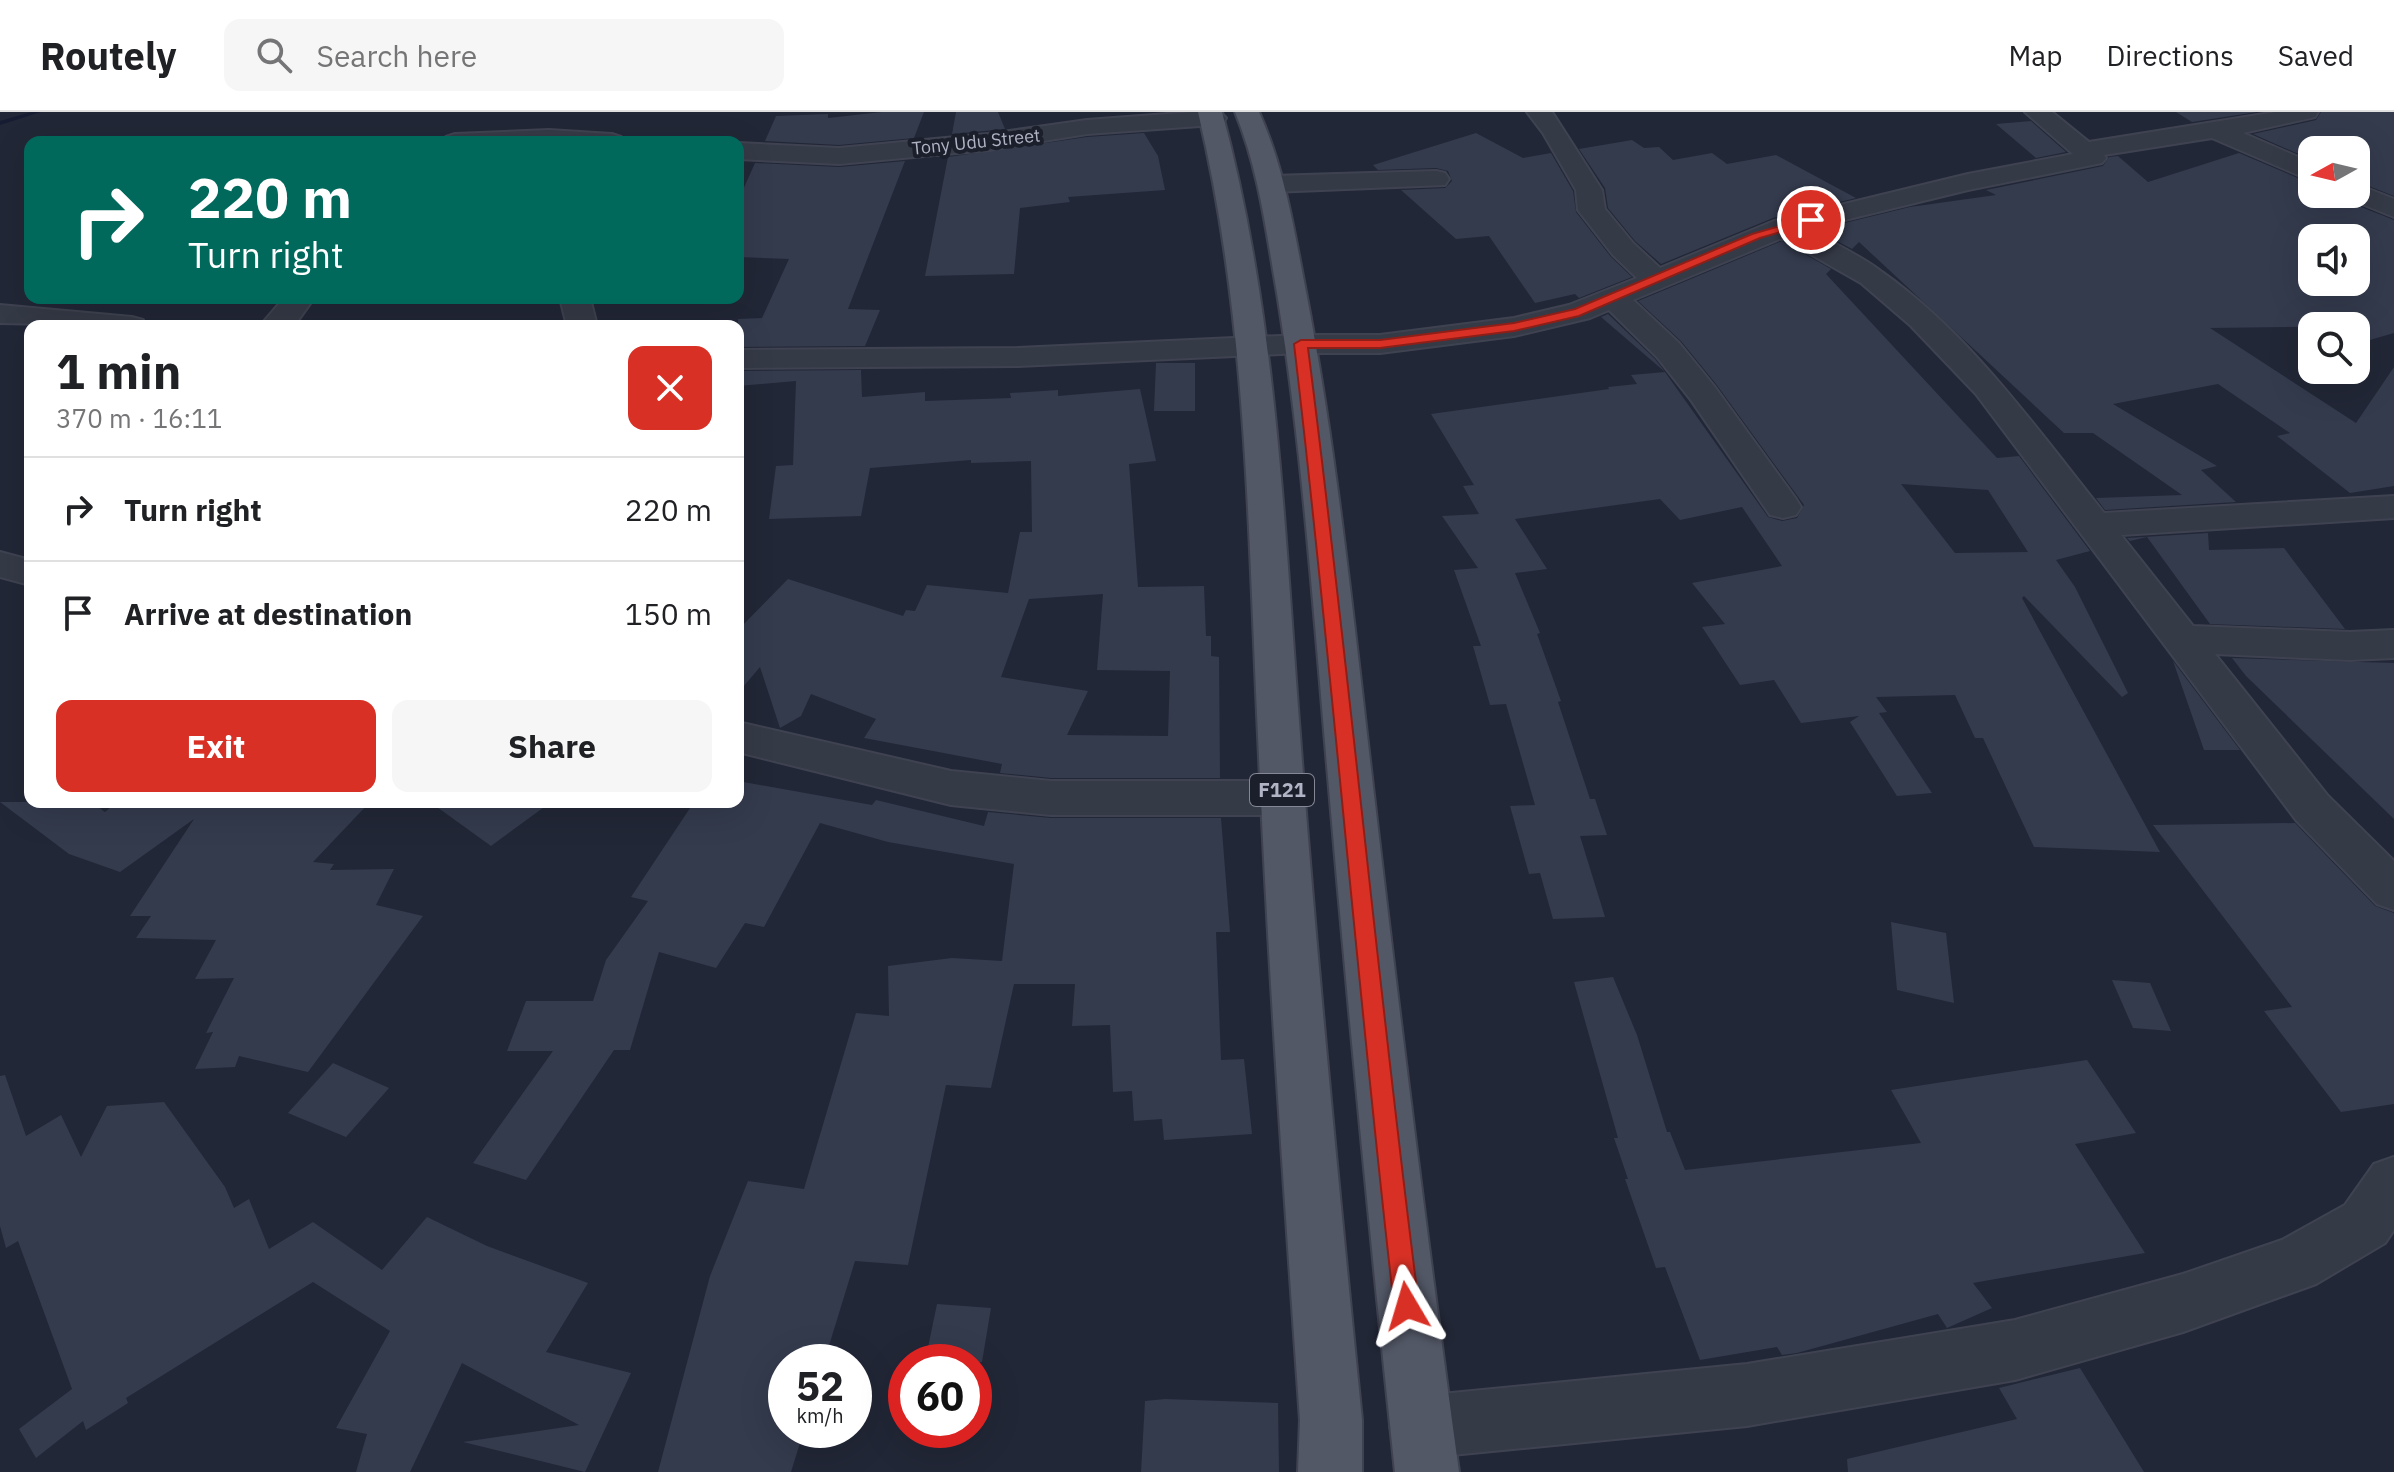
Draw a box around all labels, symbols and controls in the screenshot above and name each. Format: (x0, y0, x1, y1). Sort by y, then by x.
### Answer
search box (224, 19, 784, 91)
text: Routely (40, 31, 176, 80)
icon: search (252, 33, 296, 77)
text: Search here (316, 36, 477, 75)
text: Map (2008, 37, 2062, 74)
text: Directions (2106, 37, 2234, 74)
text: Saved (2278, 37, 2354, 74)
street label: Tony Udu Street (911, 123, 1041, 160)
north arrow (2298, 136, 2370, 208)
map controls (2298, 136, 2370, 384)
text: 220 m (188, 161, 352, 233)
icon: right (56, 168, 160, 272)
pin (1777, 186, 1845, 254)
icon: arrive (1789, 198, 1833, 242)
button: sound (2298, 224, 2370, 296)
text: Turn right (188, 231, 344, 278)
button: search (2298, 312, 2370, 384)
text: 1 min (56, 340, 181, 402)
button: close (628, 346, 712, 430)
text: 370 m · 16:11 (56, 401, 222, 435)
icon: right (56, 487, 100, 531)
text: Turn right (124, 490, 262, 529)
text: 220 m (625, 490, 712, 529)
icon: arrive (56, 591, 100, 635)
text: Arrive at destination (124, 594, 412, 633)
text: 150 m (625, 594, 712, 633)
button: Exit (56, 700, 376, 792)
button: Share (392, 700, 712, 792)
road number: F121 (1250, 774, 1314, 806)
position arrow (1365, 1264, 1449, 1348)
speed limit sign: 60 (888, 1344, 992, 1448)
text: 52 (796, 1360, 844, 1412)
text: km/h (796, 1402, 844, 1429)

